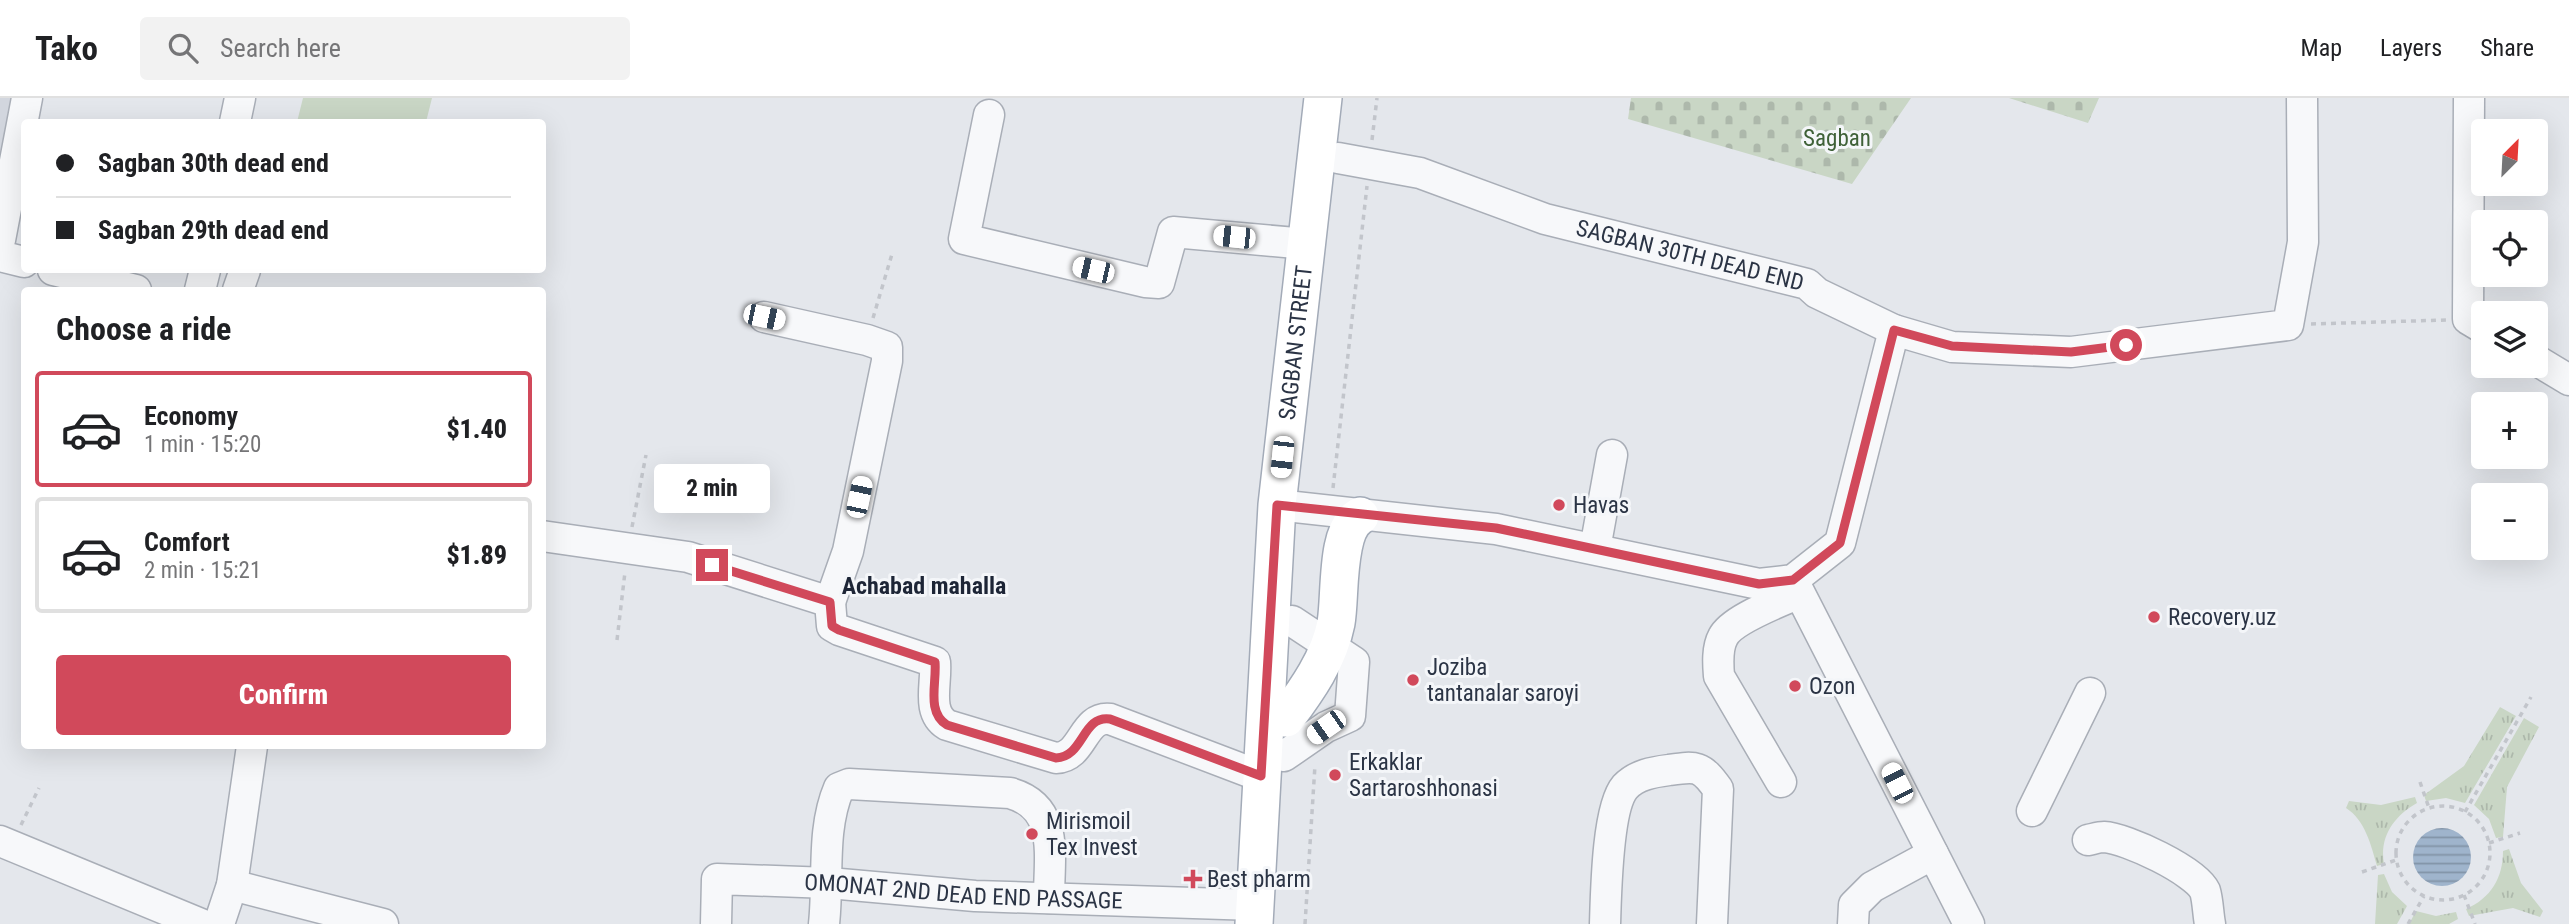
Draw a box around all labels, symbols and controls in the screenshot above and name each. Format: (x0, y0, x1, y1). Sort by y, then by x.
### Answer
search box (140, 17, 630, 80)
text: Tako (35, 29, 98, 68)
icon: search (164, 29, 202, 67)
text: Search here (220, 33, 341, 63)
text: Map (2301, 34, 2342, 62)
text: Layers (2380, 34, 2442, 62)
text: Share (2480, 34, 2534, 62)
north arrow (2471, 119, 2548, 196)
map controls (2471, 119, 2548, 560)
park label: Sagban (1803, 125, 1871, 152)
text: Sagban 30th dead end (98, 148, 329, 178)
button: locate (2471, 210, 2548, 287)
street label: SAGBAN 30TH DEAD END (1573, 214, 1806, 297)
text: Sagban 29th dead end (98, 215, 329, 245)
car (1213, 224, 1256, 250)
car (1071, 255, 1116, 285)
street label: SAGBAN STREET (1274, 264, 1318, 421)
button: layers (2471, 301, 2548, 378)
car (742, 302, 787, 332)
text: Choose a ride (56, 310, 231, 348)
route start (2110, 329, 2142, 361)
button: + (2471, 392, 2548, 469)
icon: car (60, 398, 123, 461)
text: Economy (144, 401, 238, 431)
text: $1.40 (446, 414, 507, 444)
text: 1 min · 15:20 (144, 431, 261, 458)
car (1270, 435, 1295, 479)
callout: 2 min (654, 463, 770, 512)
car (845, 474, 874, 520)
text: 2 min (686, 475, 738, 502)
button: − (2471, 483, 2548, 560)
place label: Havas (1573, 492, 1629, 519)
marker: Havas (1551, 497, 1567, 513)
icon: car (60, 524, 123, 587)
text: Comfort (144, 527, 230, 557)
text: $1.89 (446, 540, 507, 570)
route end (696, 549, 728, 581)
text: 2 min · 15:21 (144, 557, 261, 584)
district label: Achabad mahalla (842, 572, 1006, 600)
place label: Recovery.uz (2168, 604, 2276, 631)
marker: Recovery.uz (2146, 609, 2162, 625)
place label: Joziba tantanalar saroyi (1427, 654, 1579, 707)
button: Confirm (56, 655, 511, 735)
marker: Joziba tantanalar saroyi (1405, 672, 1421, 688)
place label: Ozon (1809, 673, 1855, 700)
marker: Ozon (1787, 678, 1803, 694)
car (1303, 706, 1350, 748)
place label: Erkaklar Sartaroshhonasi (1349, 749, 1498, 802)
car (1879, 760, 1916, 806)
marker: Erkaklar Sartaroshhonasi (1327, 767, 1343, 783)
place label: Mirismoil Tex Invest (1046, 808, 1138, 861)
marker: Mirismoil Tex Invest (1024, 826, 1040, 842)
place label: Best pharm (1207, 866, 1311, 893)
street label: OMONAT 2ND DEAD END PASSAGE (804, 869, 1123, 915)
marker: Best pharm (1185, 871, 1201, 887)

